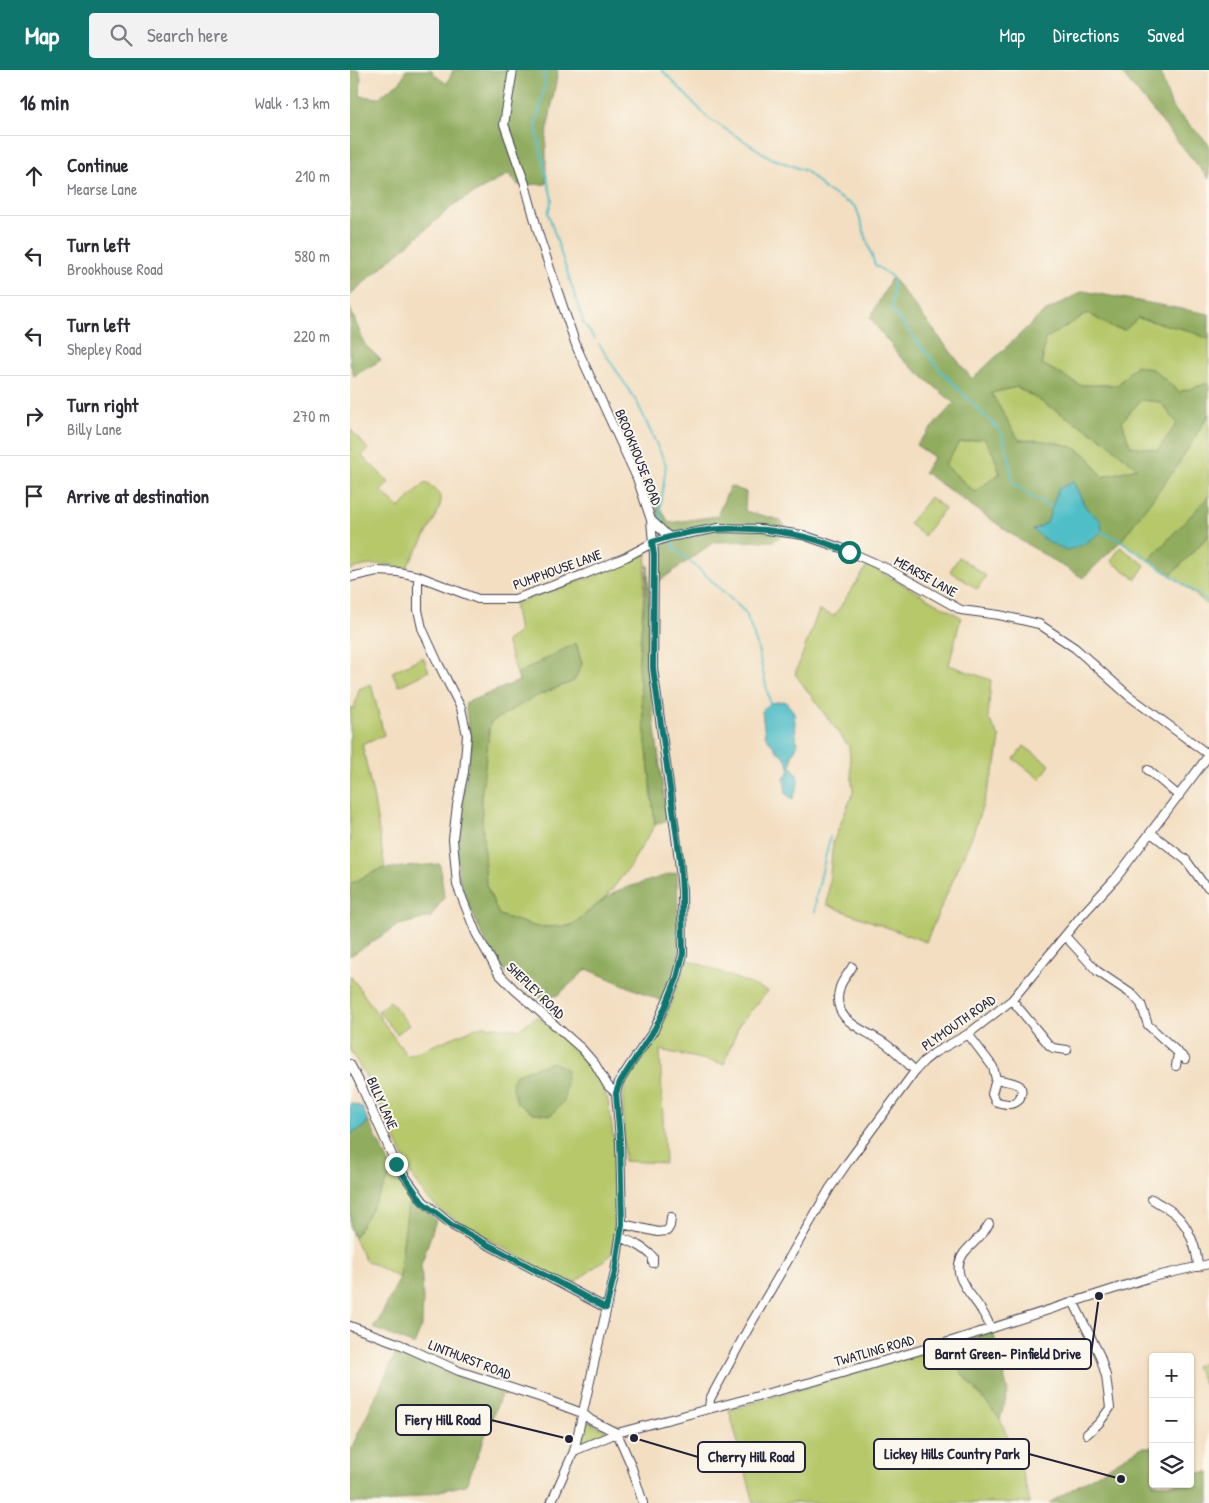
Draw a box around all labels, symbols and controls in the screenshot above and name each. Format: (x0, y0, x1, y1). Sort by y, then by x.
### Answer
search box (89, 13, 439, 58)
text: Map (25, 19, 59, 51)
icon: search (107, 21, 135, 49)
text: Search here (147, 22, 228, 48)
text: Map (1000, 23, 1025, 48)
text: Directions (1053, 23, 1119, 48)
text: Saved (1147, 23, 1184, 48)
text: 16 min (20, 88, 69, 117)
text: Walk · 1.3 km (255, 92, 330, 114)
text: Continue (67, 152, 128, 178)
icon: ahead (20, 162, 48, 190)
text: 210 m (295, 165, 330, 187)
text: Mearse Lane (67, 178, 137, 200)
text: Turn left (67, 232, 130, 258)
icon: left (20, 242, 48, 270)
text: 580 m (295, 245, 330, 267)
text: Brookhouse Road (67, 258, 163, 280)
text: Turn left (67, 312, 130, 338)
icon: left (20, 322, 48, 350)
text: 220 m (293, 325, 330, 347)
text: Shepley Road (67, 338, 142, 360)
text: Turn right (67, 392, 138, 418)
icon: right (20, 402, 48, 430)
text: 270 m (293, 405, 330, 427)
street label: BROOKHOUSE ROAD (611, 406, 667, 508)
text: Billy Lane (67, 418, 122, 440)
icon: arrive (20, 482, 48, 510)
text: Arrive at destination (67, 483, 209, 509)
route start (838, 541, 861, 564)
street label: PUMPHOUSE LANE (510, 544, 604, 594)
street label: MEARSE LANE (891, 551, 961, 601)
street label: SHEPLEY ROAD (503, 957, 570, 1023)
street label: PLYMOUTH ROAD (917, 989, 999, 1054)
street label: BILLY LANE (363, 1074, 403, 1132)
route end (385, 1153, 408, 1176)
street label: TWATLING ROAD (832, 1329, 916, 1370)
street label: LINTHURST ROAD (426, 1335, 514, 1384)
callout: Barnt Green- Pinfield Drive (924, 1339, 1091, 1369)
text: Barnt Green- Pinfield Drive (935, 1343, 1081, 1364)
map controls (1149, 1353, 1194, 1488)
button: + (1149, 1353, 1194, 1398)
button: − (1149, 1398, 1194, 1443)
callout: Fiery Hill Road (396, 1405, 491, 1435)
text: Fiery Hill Road (404, 1409, 481, 1431)
callout: Lickey Hills Country Park (874, 1439, 1029, 1469)
callout: Cherry Hill Road (698, 1442, 805, 1472)
text: Lickey Hills Country Park (884, 1443, 1021, 1465)
button: layers (1149, 1443, 1194, 1488)
text: Cherry Hill Road (708, 1446, 795, 1468)

